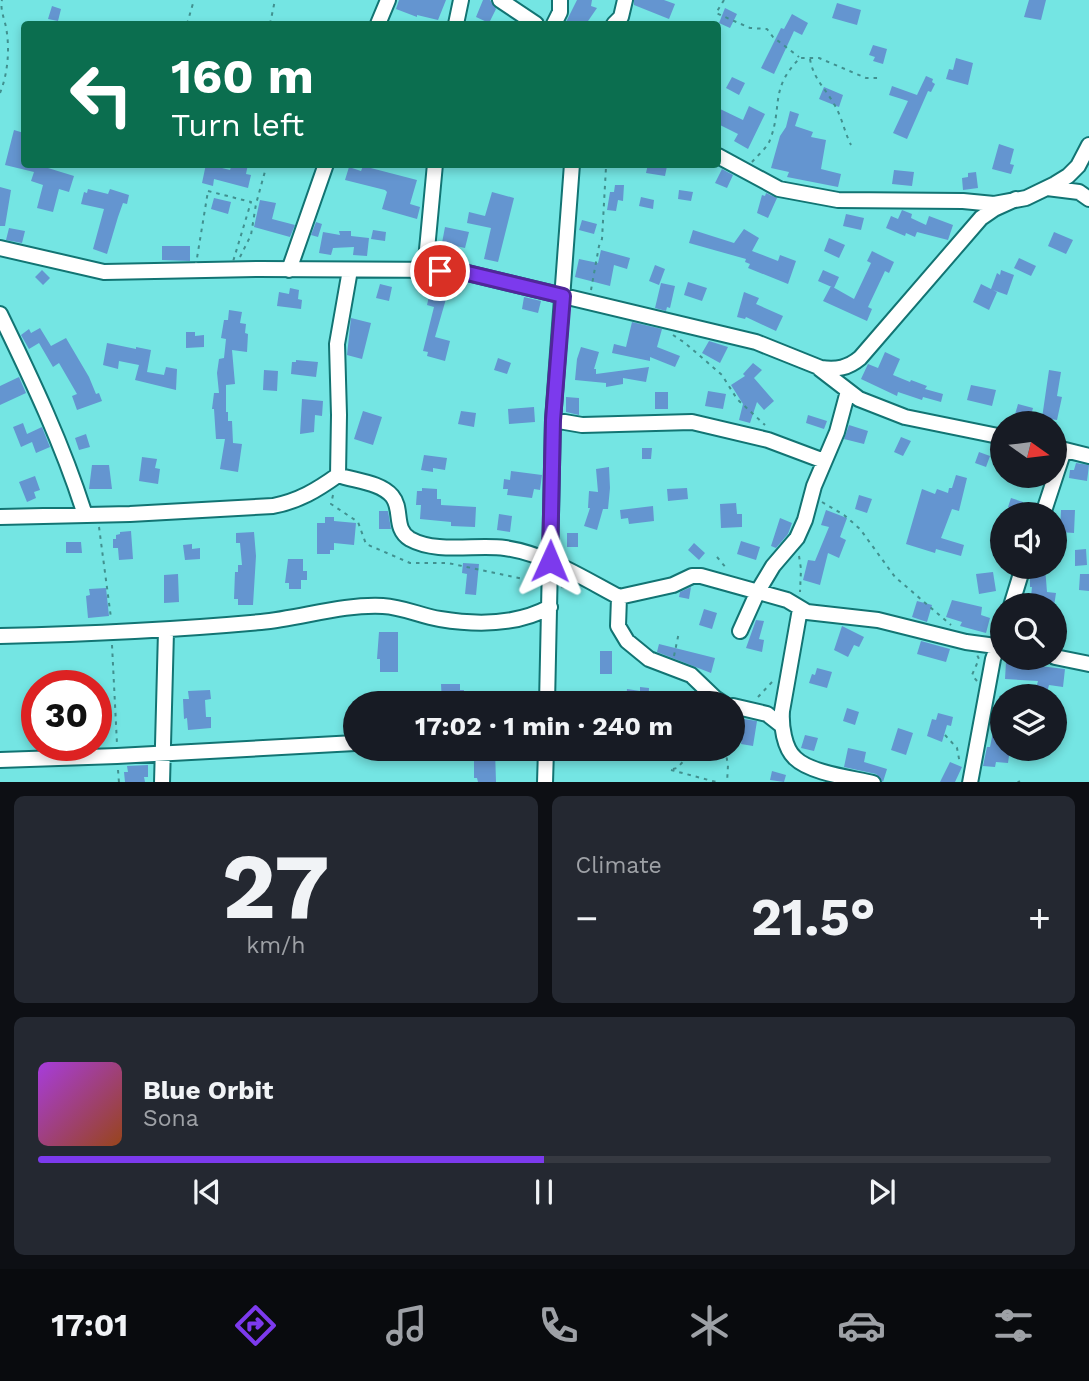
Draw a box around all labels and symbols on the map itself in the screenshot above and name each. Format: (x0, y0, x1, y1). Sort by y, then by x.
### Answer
pin (410, 241, 470, 301)
north arrow (990, 411, 1068, 488)
position arrow (513, 524, 587, 598)
speed limit sign: 30 (21, 670, 112, 761)

